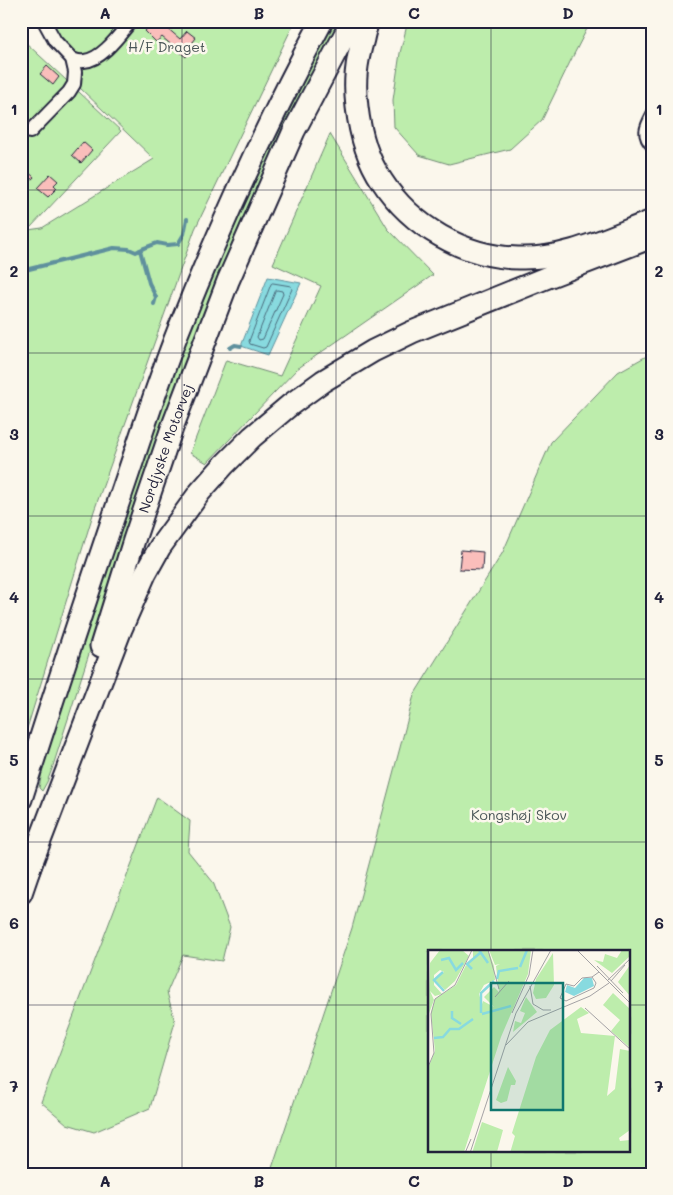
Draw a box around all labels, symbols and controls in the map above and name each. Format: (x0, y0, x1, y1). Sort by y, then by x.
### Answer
text: A (99, 2, 111, 23)
text: B (254, 2, 264, 23)
text: C (408, 2, 420, 23)
text: D (562, 2, 574, 23)
park label: H/F Draget (128, 37, 206, 56)
text: 1 (10, 98, 18, 119)
text: 1 (655, 98, 663, 119)
text: 2 (10, 260, 19, 281)
text: 2 (655, 260, 664, 281)
street label: Nordjyske Motorvej (134, 381, 197, 515)
text: 3 (9, 423, 19, 444)
text: 3 (654, 423, 664, 444)
text: 4 (9, 586, 19, 607)
text: 4 (654, 586, 664, 607)
text: 5 (9, 749, 19, 770)
text: 5 (654, 749, 664, 770)
park label: Kongshøj Skov (471, 805, 567, 824)
text: 6 (9, 912, 19, 933)
text: 6 (654, 912, 664, 933)
inset map (428, 950, 630, 1152)
text: 7 (10, 1075, 19, 1096)
text: 7 (655, 1075, 664, 1096)
text: A (99, 1170, 111, 1191)
text: B (254, 1170, 264, 1191)
text: C (408, 1170, 420, 1191)
text: D (562, 1170, 574, 1191)

